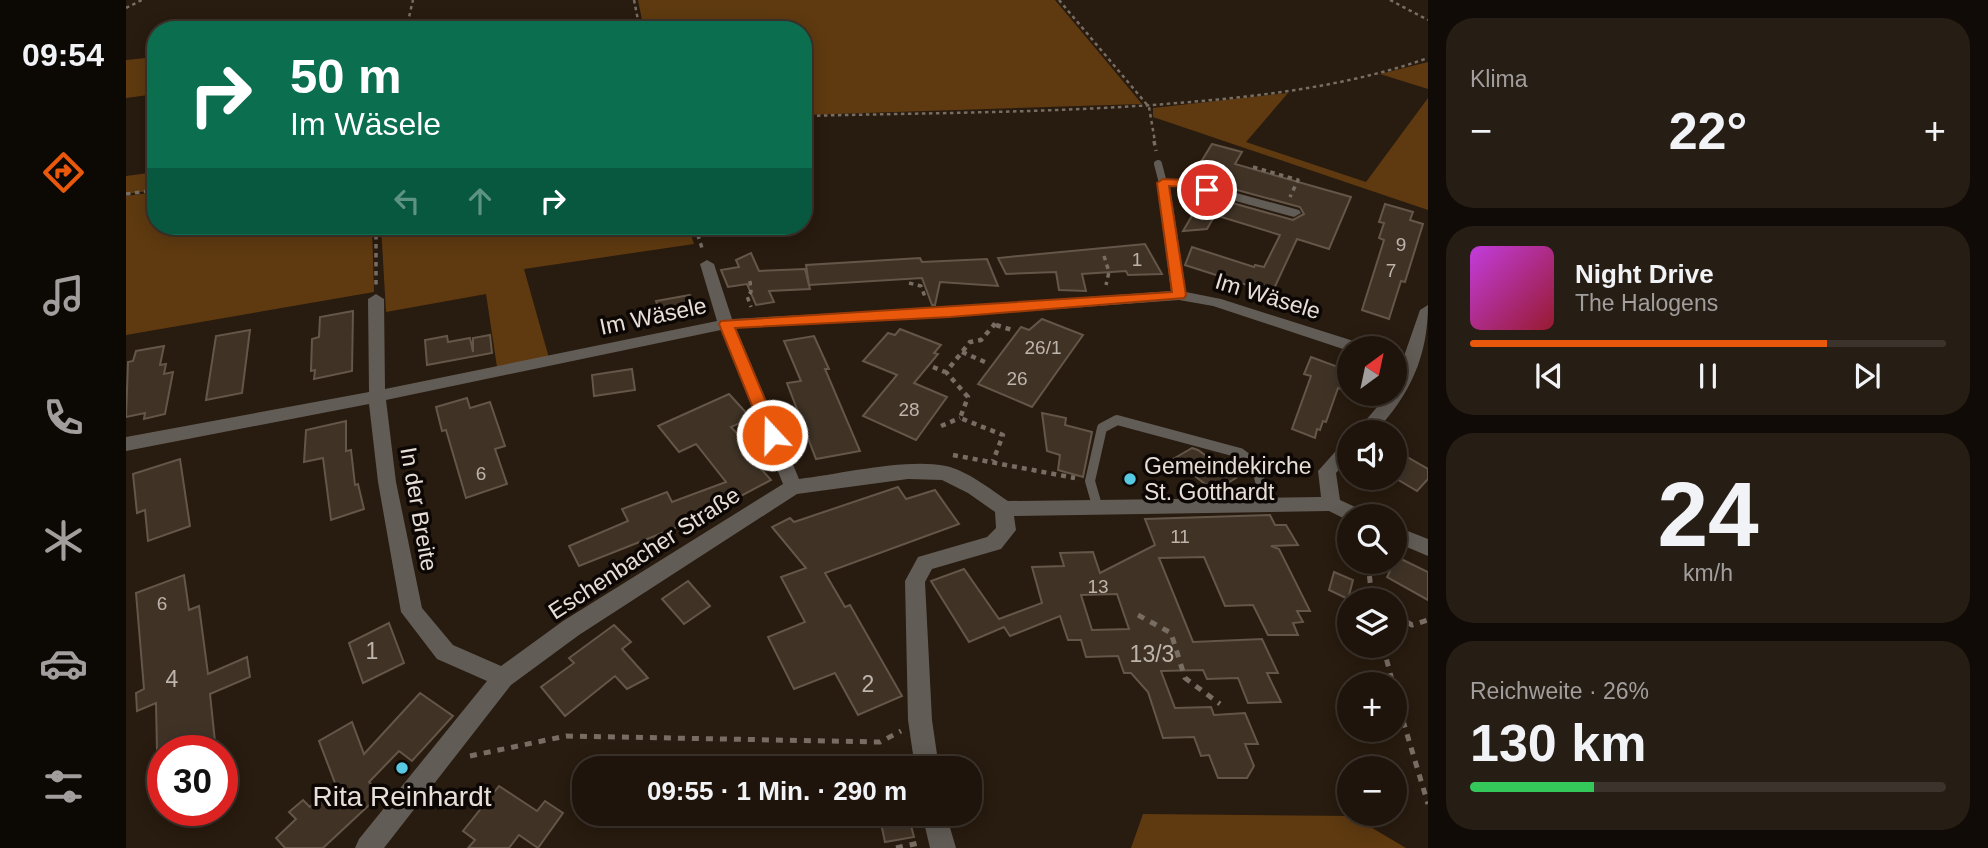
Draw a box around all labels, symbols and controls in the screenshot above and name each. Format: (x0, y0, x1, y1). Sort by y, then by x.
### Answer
text: 09:54 (22, 37, 104, 73)
icon: right (175, 49, 266, 140)
text: 50 m (290, 49, 402, 103)
text: Klima (1470, 66, 1528, 92)
text: 22° (1669, 102, 1747, 160)
text: Im Wäsele (290, 106, 441, 142)
text: − (1470, 110, 1492, 152)
text: + (1924, 110, 1946, 152)
icon: directions (39, 148, 88, 197)
pin (1177, 160, 1237, 220)
icon: arrive (1188, 171, 1226, 209)
icon: left (388, 182, 426, 220)
icon: ahead (461, 182, 499, 220)
icon: right (534, 182, 572, 220)
house number: 9 (1396, 234, 1406, 255)
house number: 1 (1132, 249, 1142, 270)
text: Night Drive (1575, 259, 1714, 289)
house number: 7 (1386, 260, 1396, 281)
street label: Im Wäsele (1212, 268, 1324, 324)
icon: music (39, 271, 88, 320)
text: The Halogens (1575, 290, 1718, 316)
street label: Im Wäsele (597, 292, 709, 340)
north arrow (1337, 336, 1407, 406)
map controls (1337, 336, 1407, 826)
house number: 26/1 (1025, 337, 1061, 358)
icon: previous (1530, 357, 1568, 395)
icon: pause (1689, 357, 1727, 395)
icon: next (1848, 357, 1886, 395)
house number: 26 (1006, 368, 1028, 389)
icon: phone (39, 393, 88, 442)
position arrow (735, 398, 809, 472)
house number: 28 (898, 399, 920, 420)
button: sound (1337, 420, 1407, 490)
street label: In der Breite (395, 445, 443, 573)
place label: Gemeindekirche St. Gotthardt (1144, 453, 1311, 505)
house number: 6 (476, 463, 486, 484)
text: 24 (1657, 464, 1759, 565)
marker: Gemeindekirche St. Gotthardt (1122, 471, 1138, 487)
street label: Eschenbacher Straße (544, 482, 744, 624)
button: search (1337, 504, 1407, 574)
icon: climate (39, 516, 88, 565)
house number: 11 (1170, 526, 1190, 547)
text: km/h (1683, 560, 1733, 586)
house number: 13 (1087, 576, 1109, 597)
button: layers (1337, 588, 1407, 658)
house number: 6 (157, 593, 167, 614)
house number: 1 (366, 638, 378, 664)
icon: car (39, 639, 88, 688)
house number: 13/3 (1130, 641, 1174, 667)
house number: 4 (166, 666, 179, 692)
house number: 2 (862, 671, 874, 697)
button: + (1337, 672, 1407, 742)
text: Reichweite · 26% (1470, 678, 1649, 704)
text: 130 km (1470, 714, 1646, 772)
speed limit sign: 30 (147, 735, 238, 826)
button: − (1337, 756, 1407, 826)
marker: Rita Reinhardt (394, 760, 410, 776)
icon: filters (39, 762, 88, 811)
text: 09:55 · 1 Min. · 290 m (647, 776, 907, 806)
place label: Rita Reinhardt (313, 781, 492, 812)

